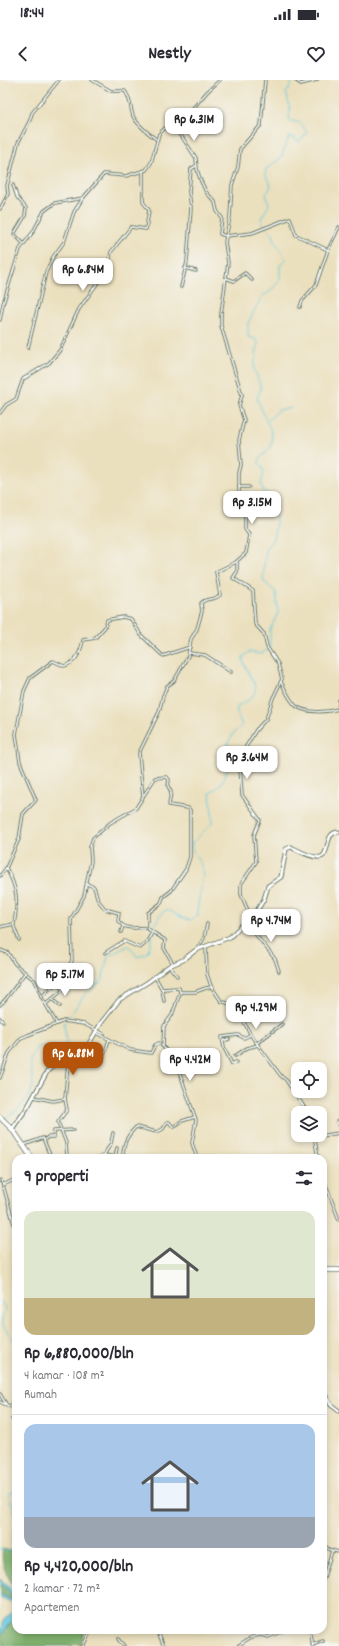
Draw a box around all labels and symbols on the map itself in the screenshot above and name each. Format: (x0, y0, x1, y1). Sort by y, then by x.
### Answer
pin: Rp 6.31M (153, 108, 235, 142)
pin: Rp 6.84M (42, 258, 124, 292)
pin: Rp 3.15M (211, 491, 293, 525)
pin: Rp 3.64M (206, 746, 288, 780)
pin: Rp 4.74M (230, 909, 312, 943)
pin: Rp 5.17M (24, 963, 106, 997)
pin: Rp 4.29M (215, 996, 297, 1030)
pin: Rp 6.88M (32, 1042, 114, 1076)
pin: Rp 4.42M (149, 1048, 231, 1082)

